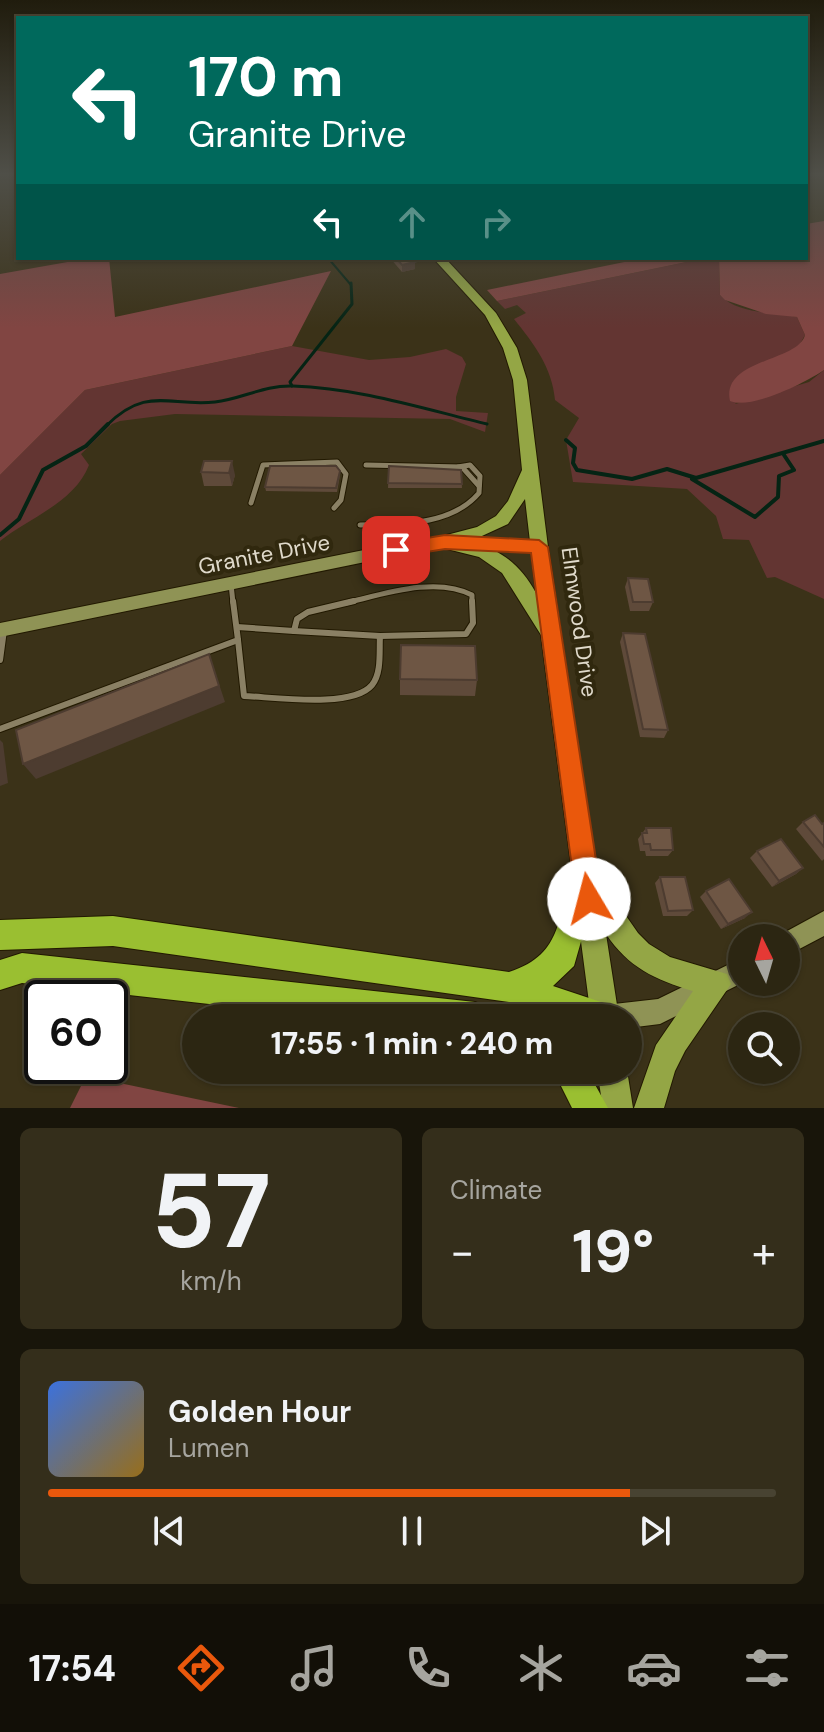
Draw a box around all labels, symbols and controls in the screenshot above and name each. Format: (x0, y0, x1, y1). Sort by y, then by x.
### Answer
text: 170 m (188, 40, 343, 113)
icon: left (56, 48, 160, 152)
text: Granite Drive (188, 111, 406, 158)
icon: left (306, 200, 350, 244)
icon: ahead (390, 200, 434, 244)
icon: right (474, 200, 518, 244)
pin (362, 516, 430, 584)
street label: Granite Drive (196, 528, 332, 581)
icon: arrive (374, 528, 418, 572)
street label: Elmwood Drive (555, 545, 604, 699)
position arrow (547, 857, 631, 941)
north arrow (728, 924, 800, 996)
map controls (728, 924, 800, 1084)
speed limit sign: 60 (24, 980, 128, 1084)
button: search (728, 1012, 800, 1084)
text: 17:55 · 1 min · 240 m (271, 1024, 553, 1063)
text: 57 (151, 1144, 271, 1279)
text: Climate (450, 1173, 542, 1207)
text: 19° (572, 1212, 654, 1291)
text: − (450, 1223, 474, 1281)
text: + (752, 1223, 776, 1281)
text: km/h (180, 1264, 242, 1298)
text: Golden Hour (168, 1392, 351, 1431)
text: Lumen (168, 1431, 249, 1465)
icon: previous (147, 1509, 191, 1553)
icon: pause (390, 1509, 434, 1553)
icon: next (633, 1509, 677, 1553)
icon: directions (173, 1640, 229, 1696)
icon: music (286, 1640, 342, 1696)
icon: phone (400, 1640, 456, 1696)
icon: climate (513, 1640, 569, 1696)
icon: car (626, 1640, 682, 1696)
icon: filters (739, 1640, 795, 1696)
text: 17:54 (29, 1645, 116, 1692)

